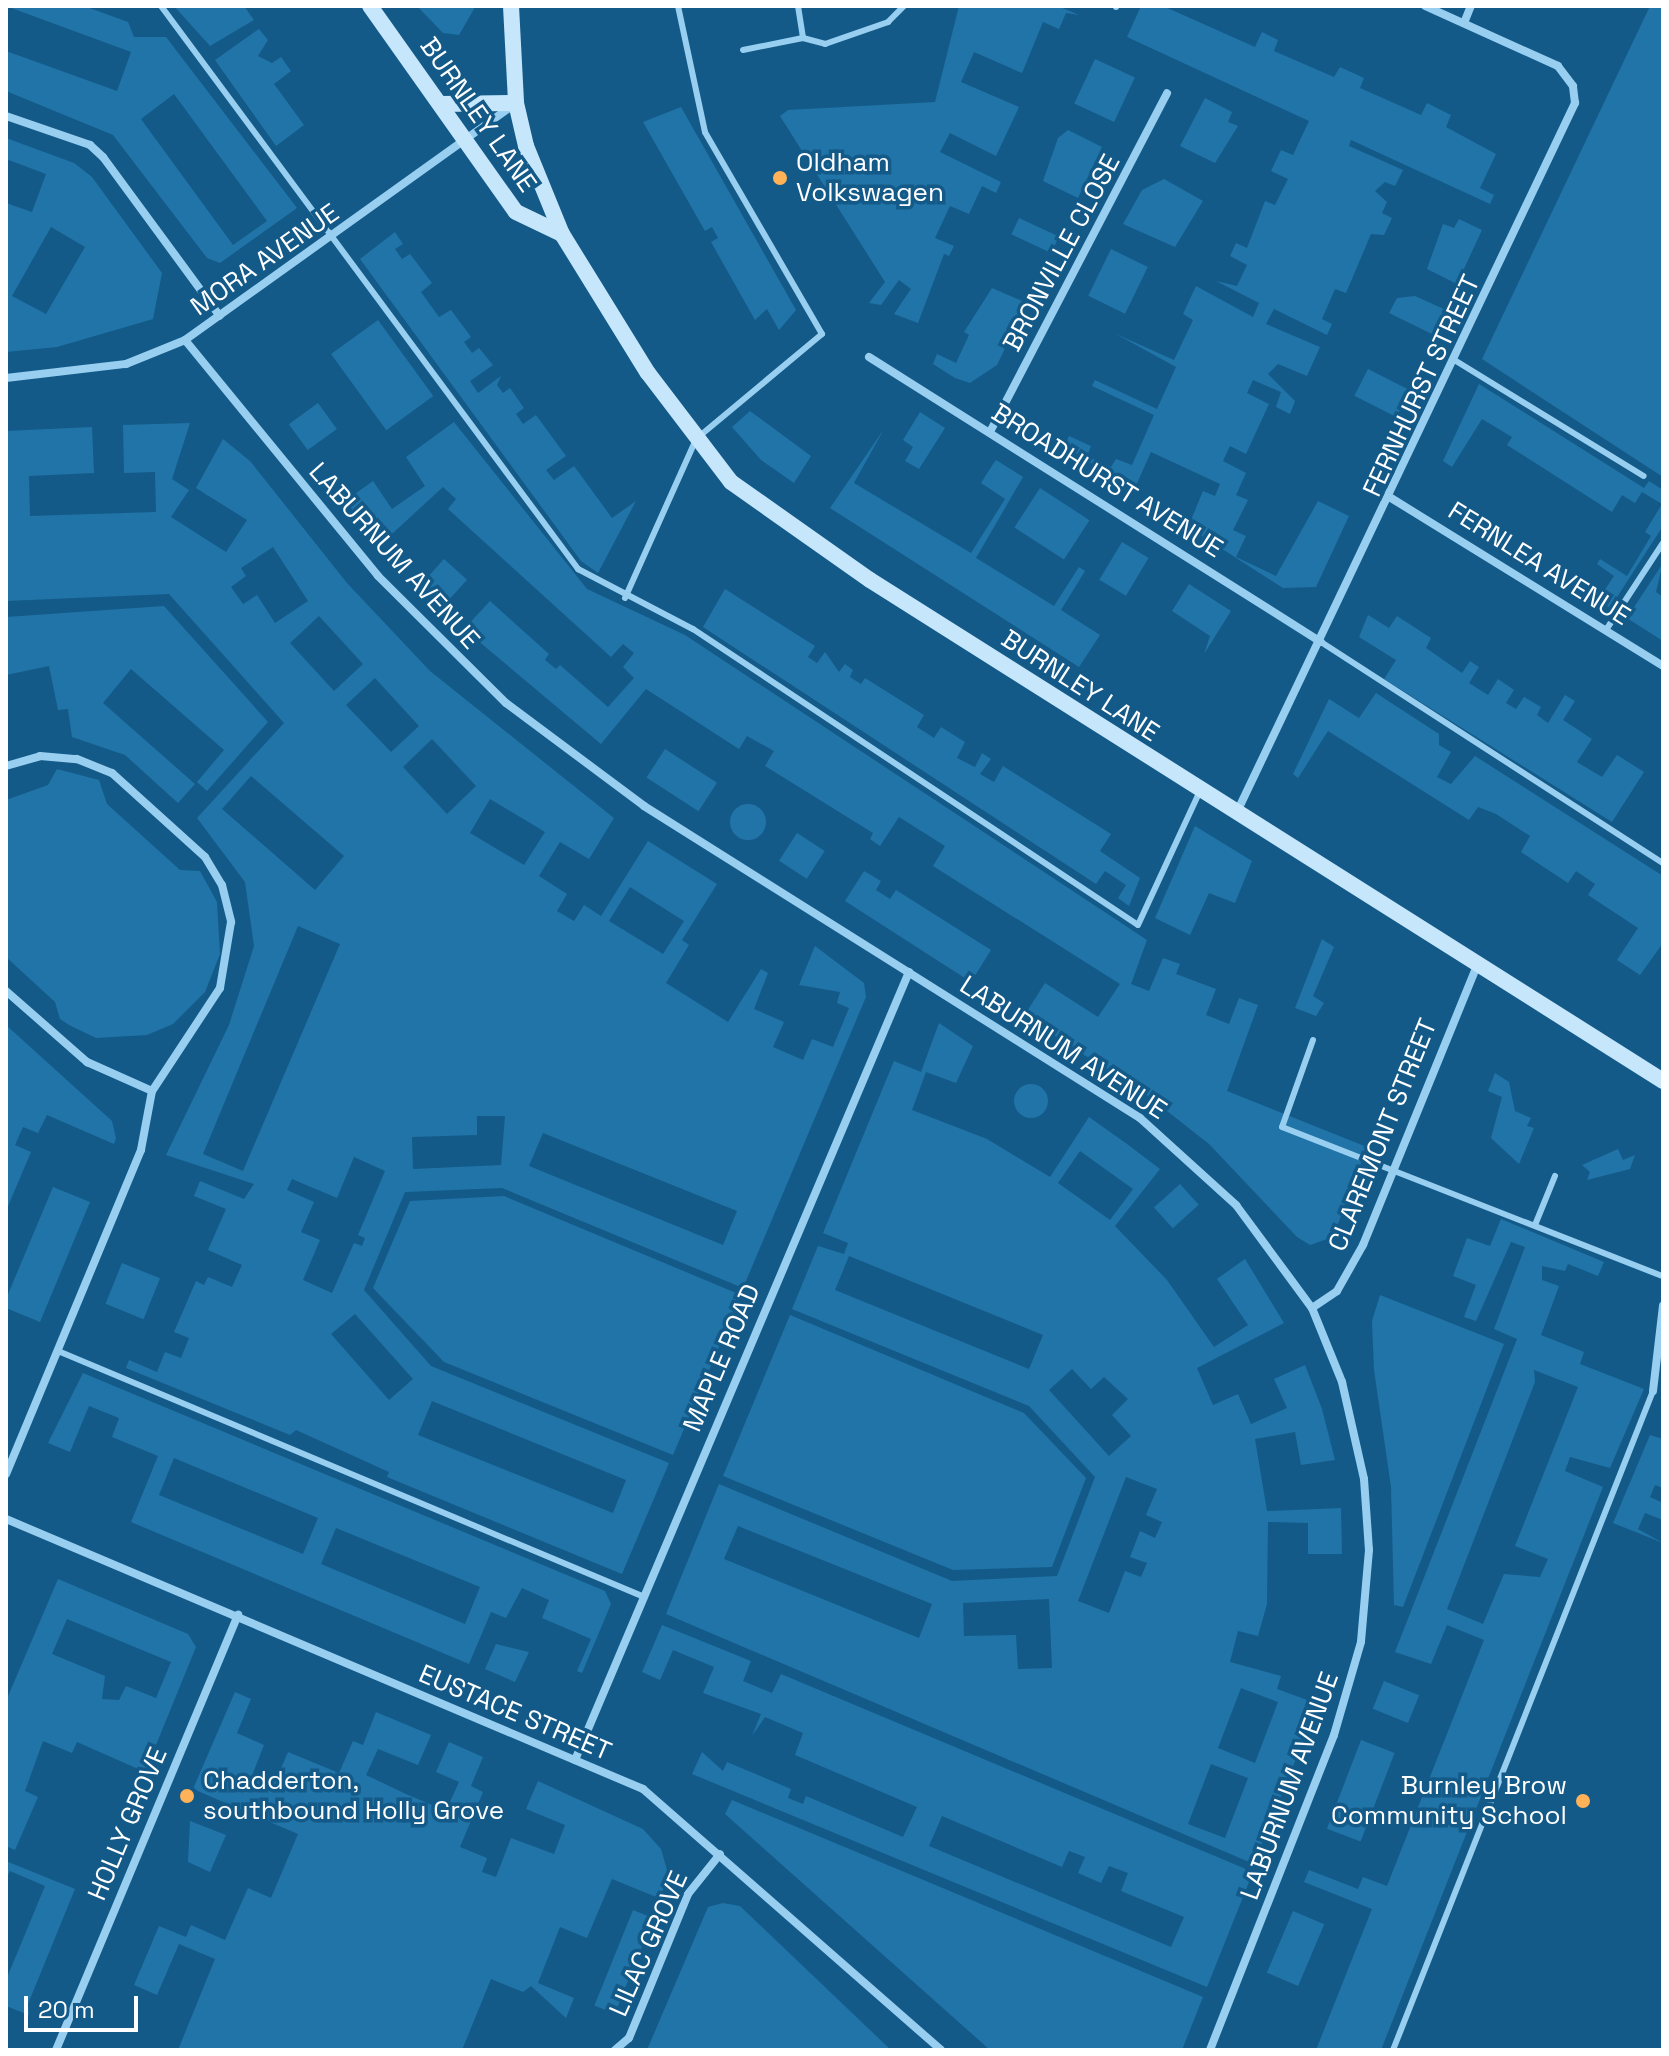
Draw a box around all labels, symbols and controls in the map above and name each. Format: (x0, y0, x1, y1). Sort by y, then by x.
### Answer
street label: BURNLEY LANE (413, 31, 543, 199)
place label: Oldham Volkswagen (796, 147, 944, 208)
street label: BRONVILLE CLOSE (997, 149, 1127, 357)
marker: Oldham Volkswagen (771, 169, 789, 187)
street label: MORA AVENUE (185, 197, 345, 323)
street label: FERNHURST STREET (1357, 270, 1487, 502)
street label: BROADHURST AVENUE (985, 397, 1229, 565)
street label: LABURNUM AVENUE (302, 456, 486, 656)
street label: FERNLEA AVENUE (1442, 495, 1636, 633)
street label: BURNLEY LANE (995, 623, 1165, 749)
street label: LABURNUM AVENUE (954, 970, 1172, 1126)
street label: CLAREMONT STREET (1322, 1014, 1444, 1256)
street label: MAPLE ROAD (677, 1280, 767, 1436)
street label: EUSTACE STREET (414, 1658, 616, 1768)
street label: LABURNUM AVENUE (1234, 1668, 1346, 1904)
street label: HOLLY GROVE (82, 1743, 174, 1905)
place label: Chadderton, southbound Holly Grove (203, 1765, 504, 1826)
place label: Burnley Brow Community School (1331, 1770, 1567, 1832)
marker: Chadderton, southbound Holly Grove (178, 1787, 196, 1805)
marker: Burnley Brow Community School (1574, 1792, 1592, 1810)
street label: LILAC GROVE (603, 1867, 695, 2021)
scale bar (28, 1980, 142, 2030)
text: 20 m (38, 1994, 95, 2025)

